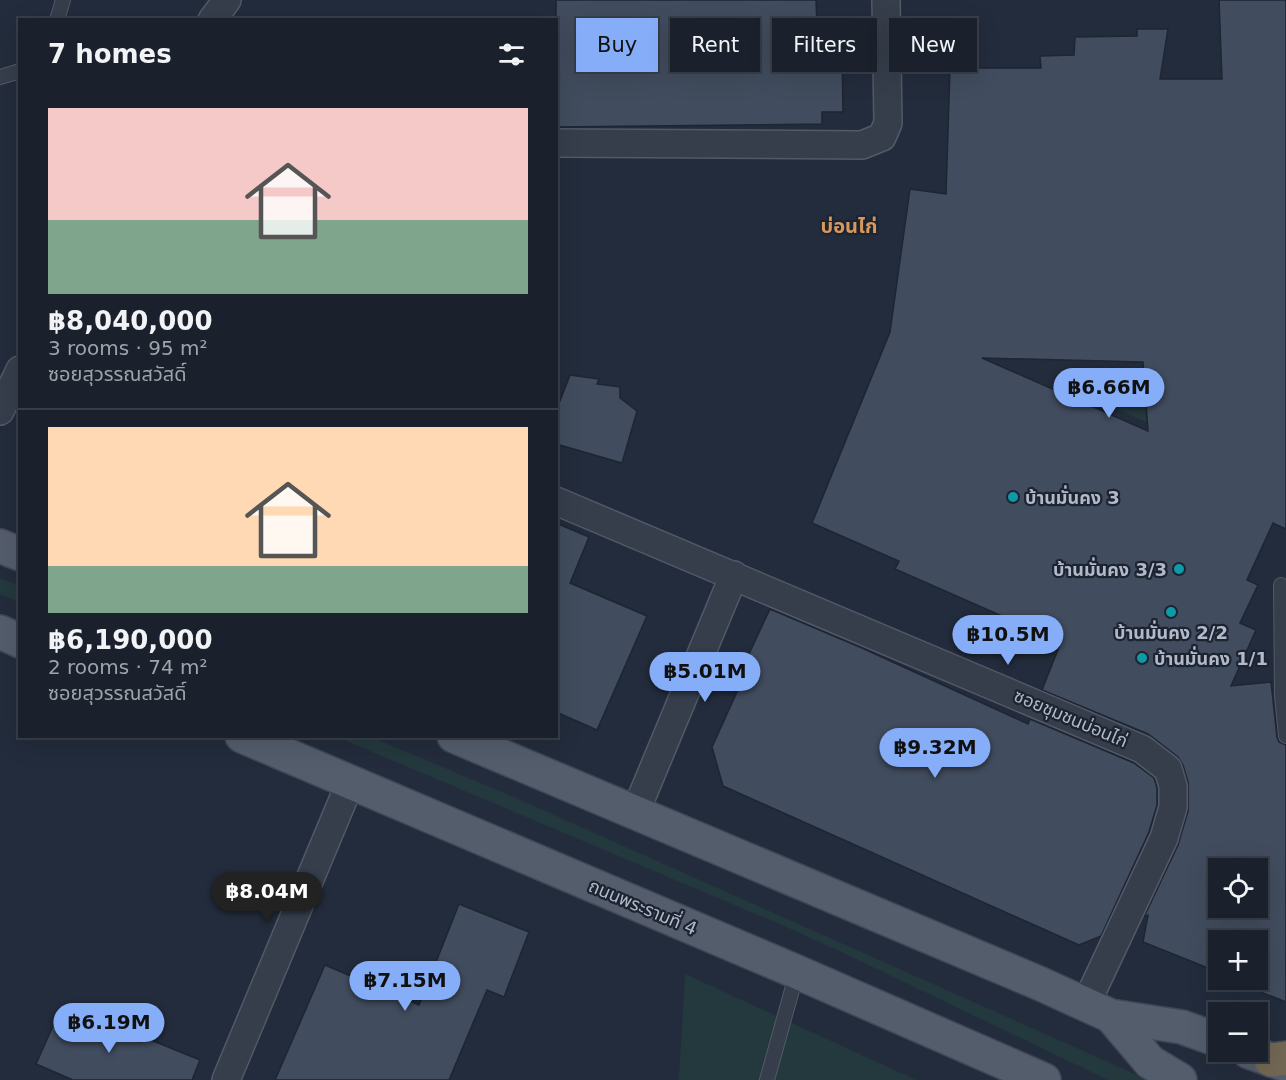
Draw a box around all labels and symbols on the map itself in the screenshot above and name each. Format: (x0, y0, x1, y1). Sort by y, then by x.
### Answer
district label: บ่อนไก่ (821, 214, 877, 238)
pin: ฿6.66M (1060, 368, 1158, 419)
place label: บ้านมั่นคง 3 (1025, 485, 1120, 508)
marker: บ้านมั่นคง 3 (1006, 490, 1020, 504)
place label: บ้านมั่นคง 3/3 (1053, 557, 1167, 580)
marker: บ้านมั่นคง 3/3 (1172, 562, 1186, 576)
marker: บ้านมั่นคง 2/2 (1164, 605, 1178, 619)
pin: ฿10.5M (959, 615, 1057, 666)
place label: บ้านมั่นคง 2/2 (1114, 620, 1228, 643)
place label: บ้านมั่นคง 1/1 (1154, 646, 1268, 669)
marker: บ้านมั่นคง 1/1 (1135, 651, 1149, 665)
pin: ฿5.01M (656, 652, 754, 703)
street label: ซอยชุมชนบ่อนไก่ (1011, 685, 1131, 752)
pin: ฿9.32M (886, 728, 984, 779)
pin: ฿8.04M (218, 872, 316, 923)
street label: ถนนพระรามที่ 4 (586, 873, 701, 939)
pin: ฿7.15M (356, 961, 454, 1012)
pin: ฿6.19M (60, 1003, 158, 1054)

